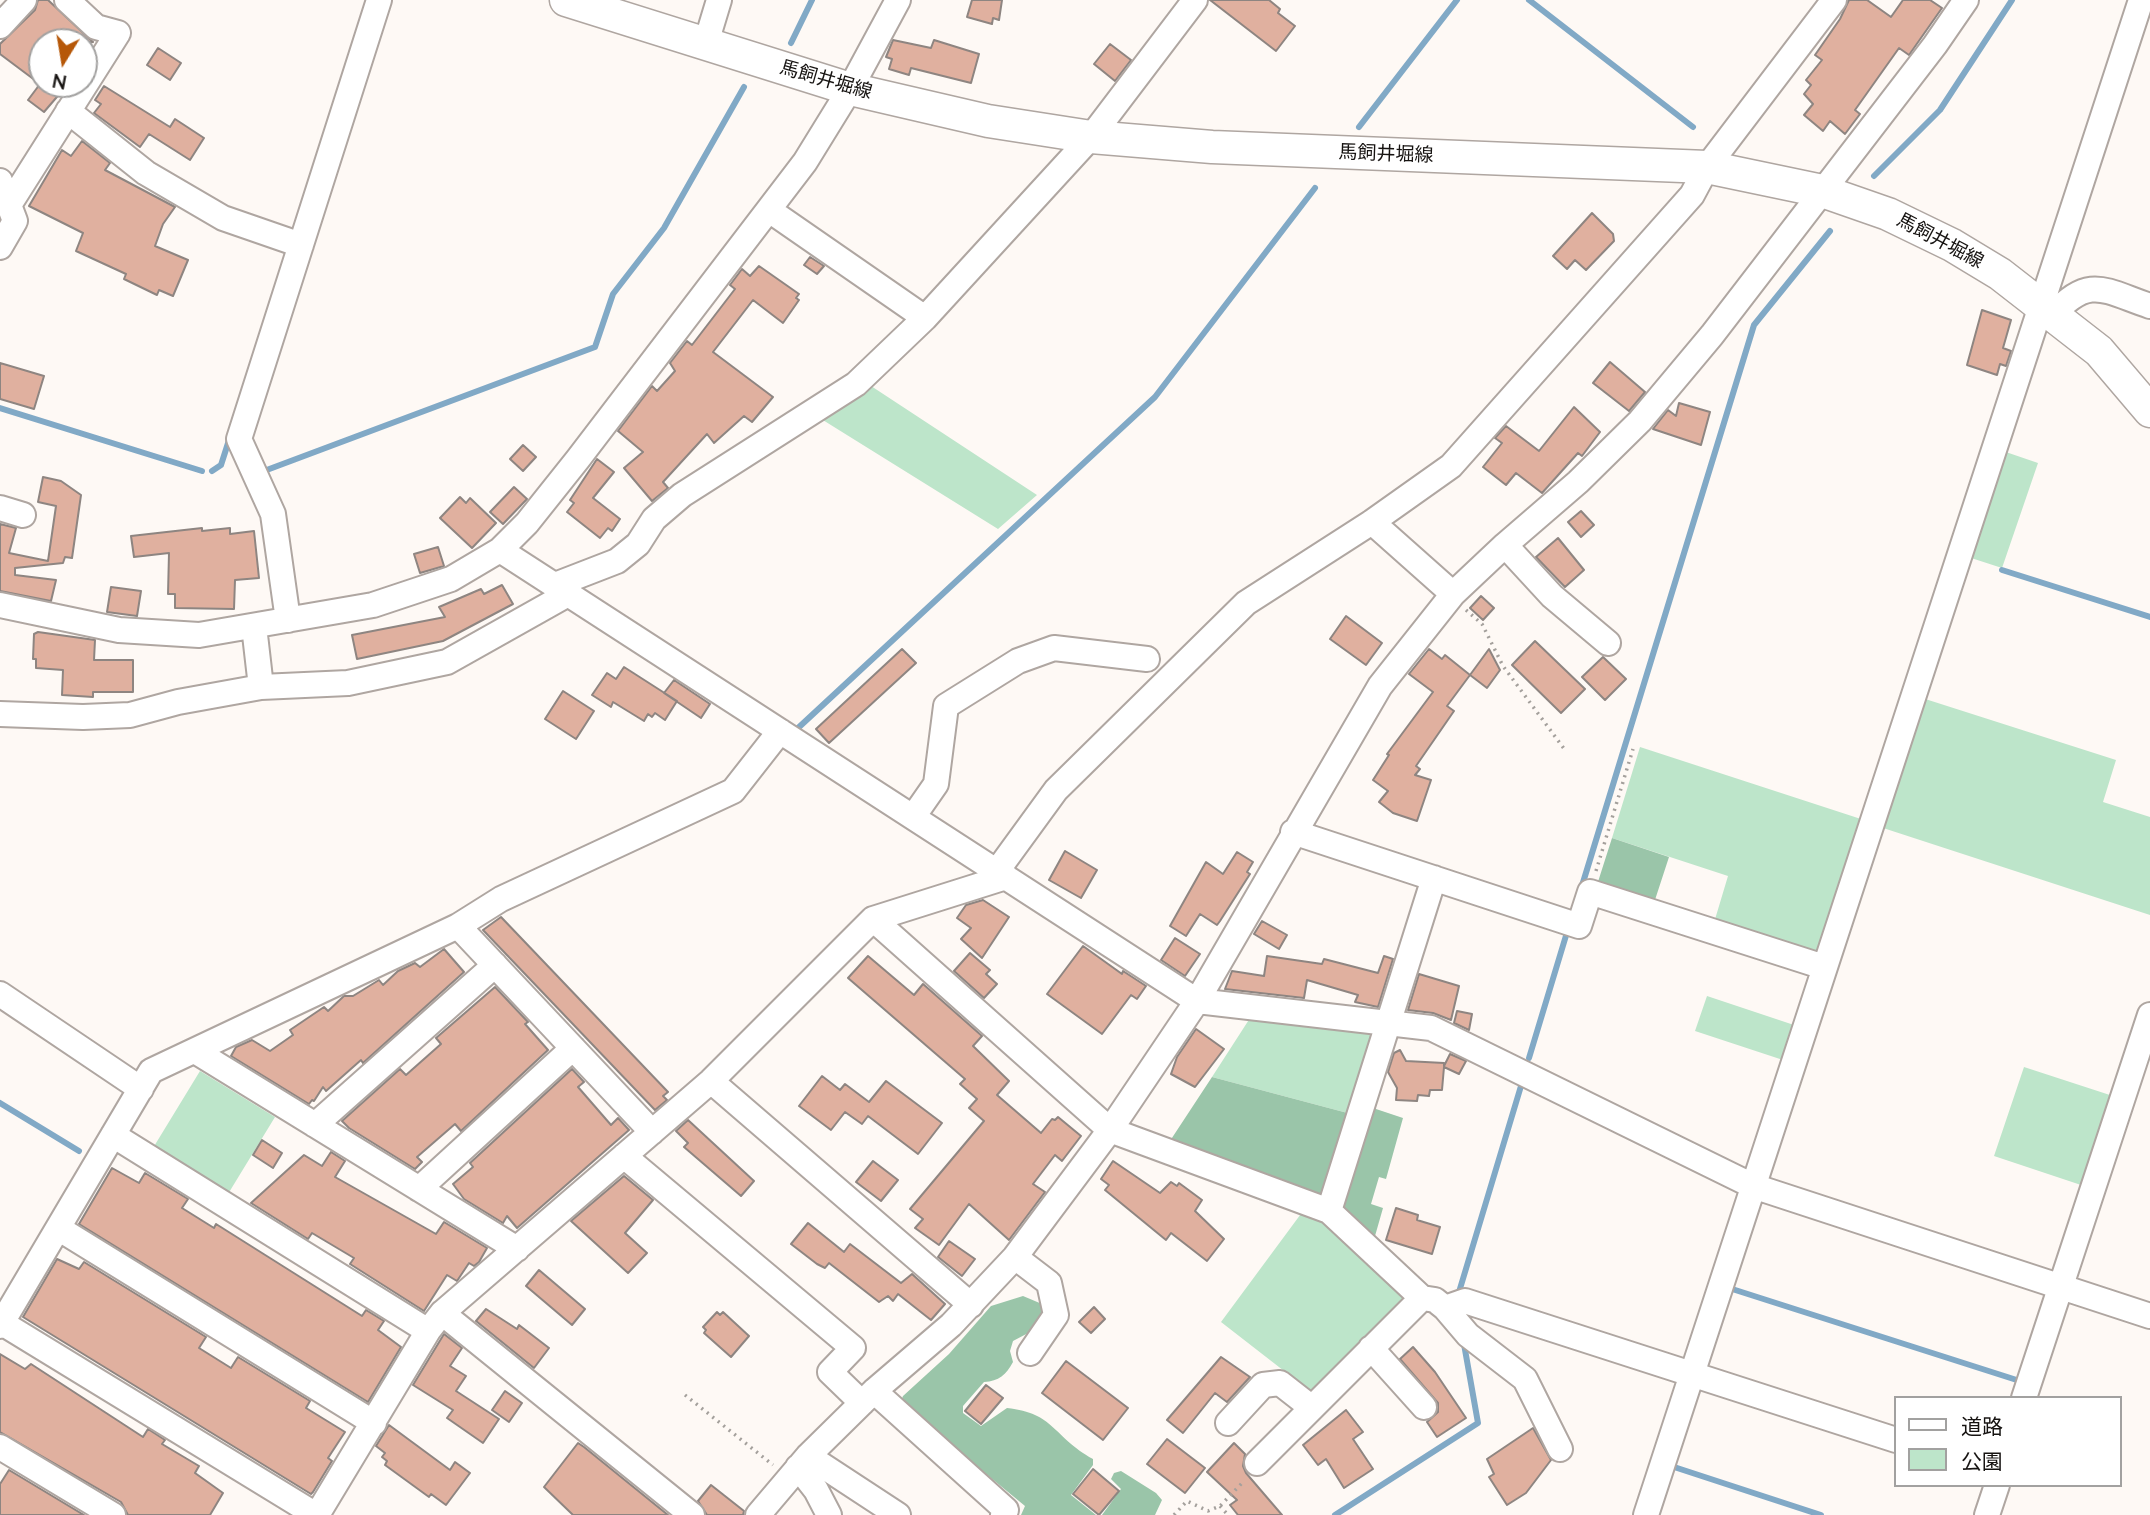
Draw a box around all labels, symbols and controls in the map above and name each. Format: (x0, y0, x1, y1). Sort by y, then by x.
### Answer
north arrow (28, 28, 98, 98)
street label: 馬飼井堀線 (777, 56, 875, 104)
text: N (50, 69, 69, 95)
street label: 馬飼井堀線 (1338, 141, 1434, 167)
street label: 馬飼井堀線 (1893, 209, 1987, 273)
legend (1895, 1396, 2122, 1487)
text: 道路 (1961, 1413, 2003, 1439)
text: 公園 (1961, 1448, 2003, 1474)

